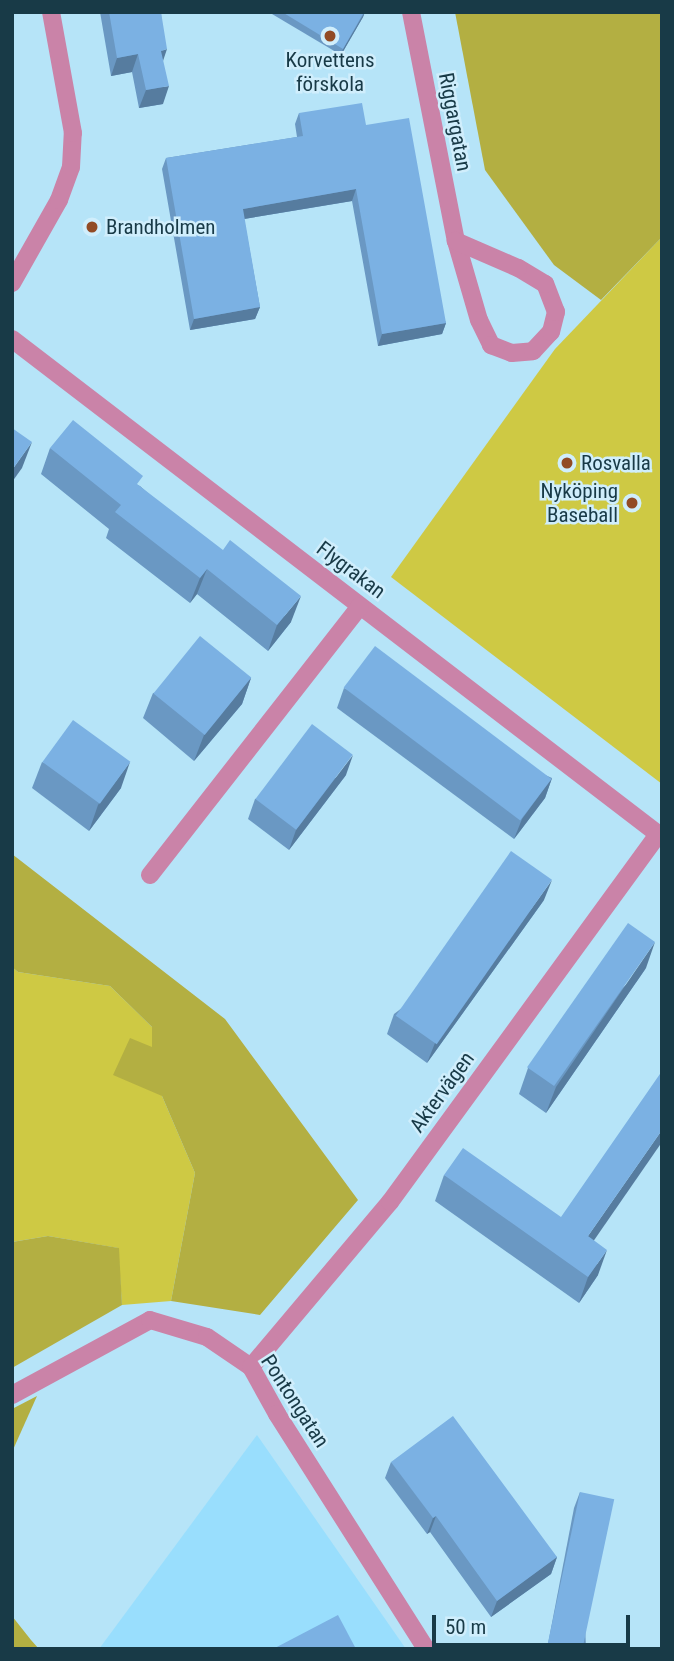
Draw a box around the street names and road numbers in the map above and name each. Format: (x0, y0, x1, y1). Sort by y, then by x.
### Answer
street label: Riggargatan (433, 71, 477, 173)
street label: Flygrakan (312, 536, 390, 604)
street label: Aktervägen (404, 1047, 480, 1137)
street label: Pontongatan (256, 1350, 334, 1452)

